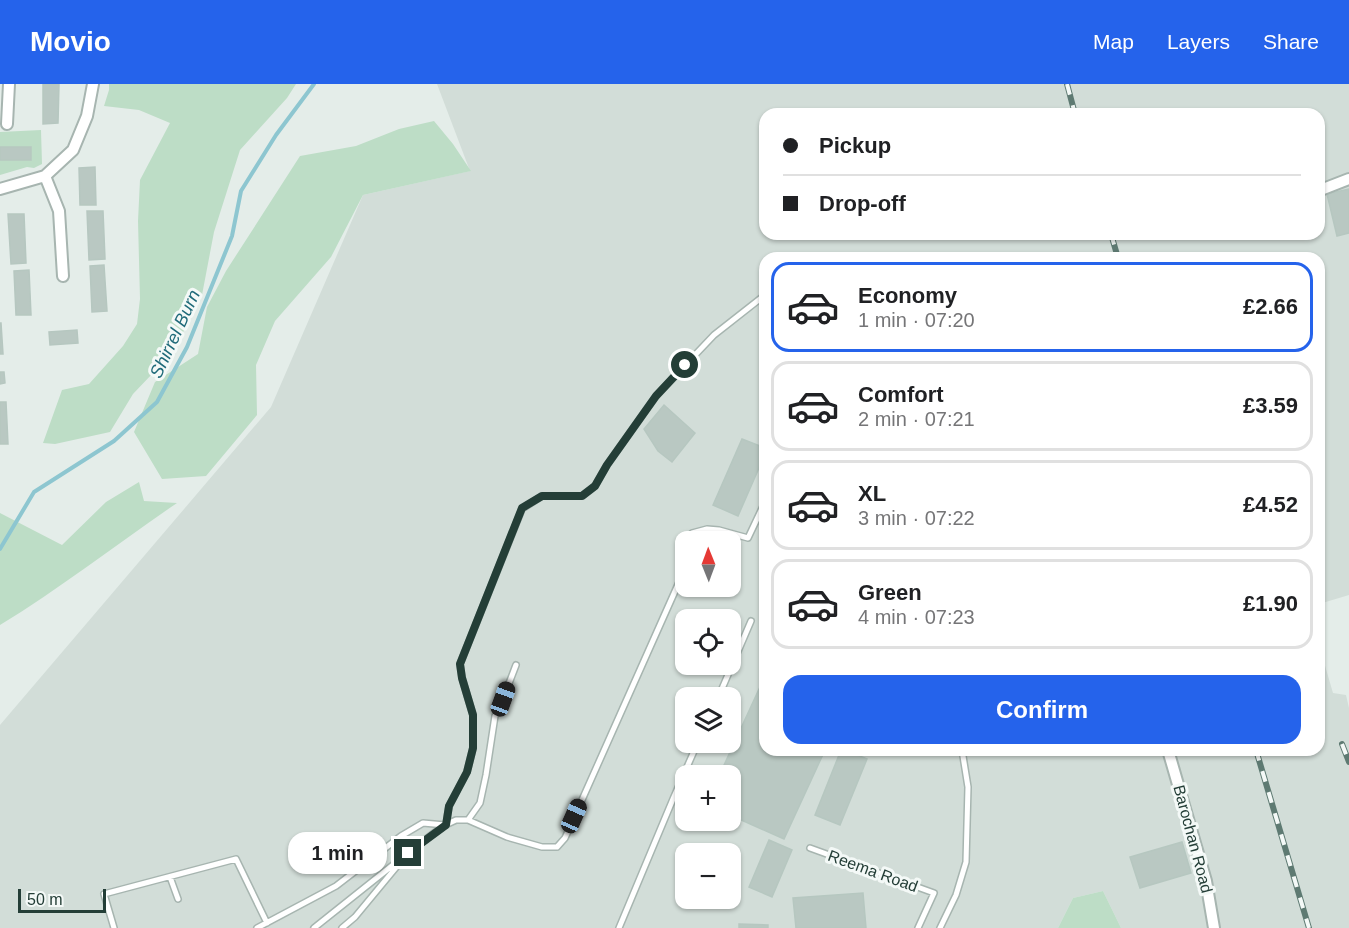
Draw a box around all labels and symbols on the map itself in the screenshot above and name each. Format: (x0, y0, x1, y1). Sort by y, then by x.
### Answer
water label: Shirrel Burn (146, 287, 204, 381)
route start (671, 351, 698, 378)
north arrow (675, 531, 741, 597)
car (488, 679, 518, 719)
street label: Barochan Road (1170, 783, 1216, 895)
car (558, 796, 590, 836)
callout: 1 min (288, 832, 387, 874)
route end (394, 839, 421, 866)
street label: Reema Road (826, 847, 920, 895)
scale bar (18, 886, 106, 914)

